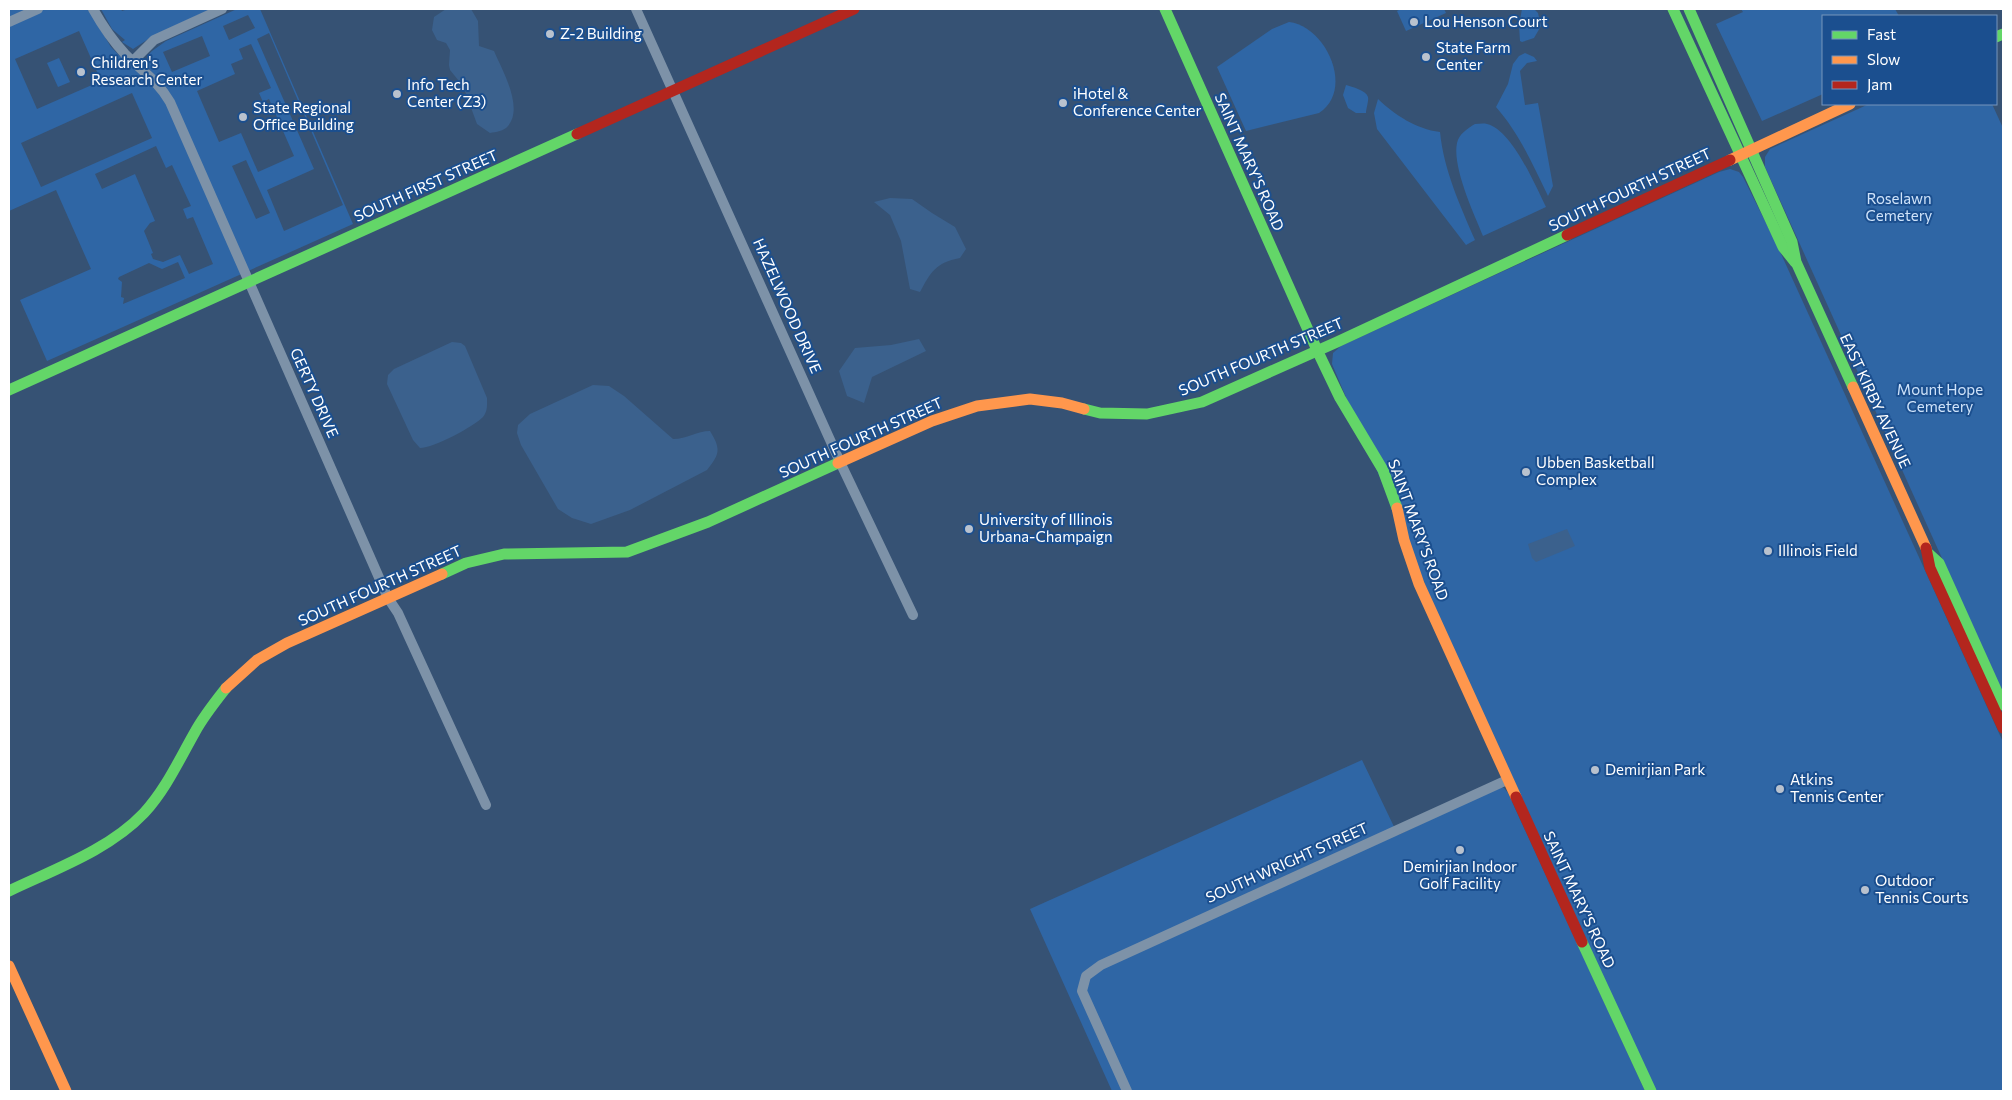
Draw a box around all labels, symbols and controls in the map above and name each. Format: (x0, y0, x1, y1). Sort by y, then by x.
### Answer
place label: Lou Henson Court (1424, 12, 1548, 30)
legend (1822, 15, 1997, 105)
marker: Lou Henson Court (1408, 16, 1420, 28)
place label: Z-2 Building (560, 24, 642, 42)
text: Fast (1867, 25, 1896, 43)
marker: Z-2 Building (544, 28, 556, 40)
place label: State Farm Center (1436, 38, 1511, 73)
text: Slow (1867, 50, 1900, 68)
marker: State Farm Center (1420, 51, 1432, 63)
place label: Children's Research Center (91, 53, 202, 88)
marker: Children's Research Center (75, 66, 87, 78)
place label: Info Tech Center (Z3) (407, 75, 486, 110)
text: Jam (1867, 75, 1892, 93)
place label: iHotel & Conference Center (1073, 84, 1201, 119)
marker: Info Tech Center (Z3) (391, 88, 403, 100)
street label: SAINT MARY'S ROAD (1211, 90, 1288, 233)
marker: iHotel & Conference Center (1057, 97, 1069, 109)
place label: State Regional Office Building (253, 98, 354, 133)
marker: State Regional Office Building (237, 111, 249, 123)
street label: SOUTH FOURTH STREET (1546, 143, 1714, 235)
street label: SOUTH FIRST STREET (351, 145, 501, 225)
park label: Roselawn Cemetery (1866, 189, 1933, 224)
street label: HAZELWOOD DRIVE (750, 235, 826, 376)
street label: SOUTH FOURTH STREET (1176, 313, 1346, 399)
street label: EAST KIRBY AVENUE (1837, 330, 1915, 471)
street label: GERTY DRIVE (287, 345, 343, 440)
park label: Mount Hope Cemetery (1897, 380, 1983, 415)
street label: SOUTH FOURTH STREET (776, 393, 945, 481)
place label: Ubben Basketball Complex (1536, 453, 1655, 488)
street label: SAINT MARY'S ROAD (1385, 457, 1453, 603)
marker: Ubben Basketball Complex (1520, 466, 1532, 478)
place label: University of Illinois Urbana-Champaign (979, 510, 1113, 545)
marker: University of Illinois Urbana-Champaign (963, 523, 975, 535)
street label: SOUTH FOURTH STREET (295, 541, 464, 629)
place label: Illinois Field (1778, 541, 1858, 559)
marker: Illinois Field (1762, 545, 1774, 557)
place label: Demirjian Park (1605, 760, 1705, 778)
marker: Demirjian Park (1589, 764, 1601, 776)
place label: Atkins Tennis Center (1790, 770, 1884, 805)
marker: Atkins Tennis Center (1774, 783, 1786, 795)
street label: SOUTH WRIGHT STREET (1203, 818, 1371, 906)
street label: SAINT MARY'S ROAD (1540, 828, 1620, 971)
marker: Demirjian Indoor Golf Facility (1454, 844, 1466, 856)
place label: Demirjian Indoor Golf Facility (1403, 857, 1517, 892)
place label: Outdoor Tennis Courts (1875, 871, 1969, 906)
marker: Outdoor Tennis Courts (1859, 884, 1871, 896)

